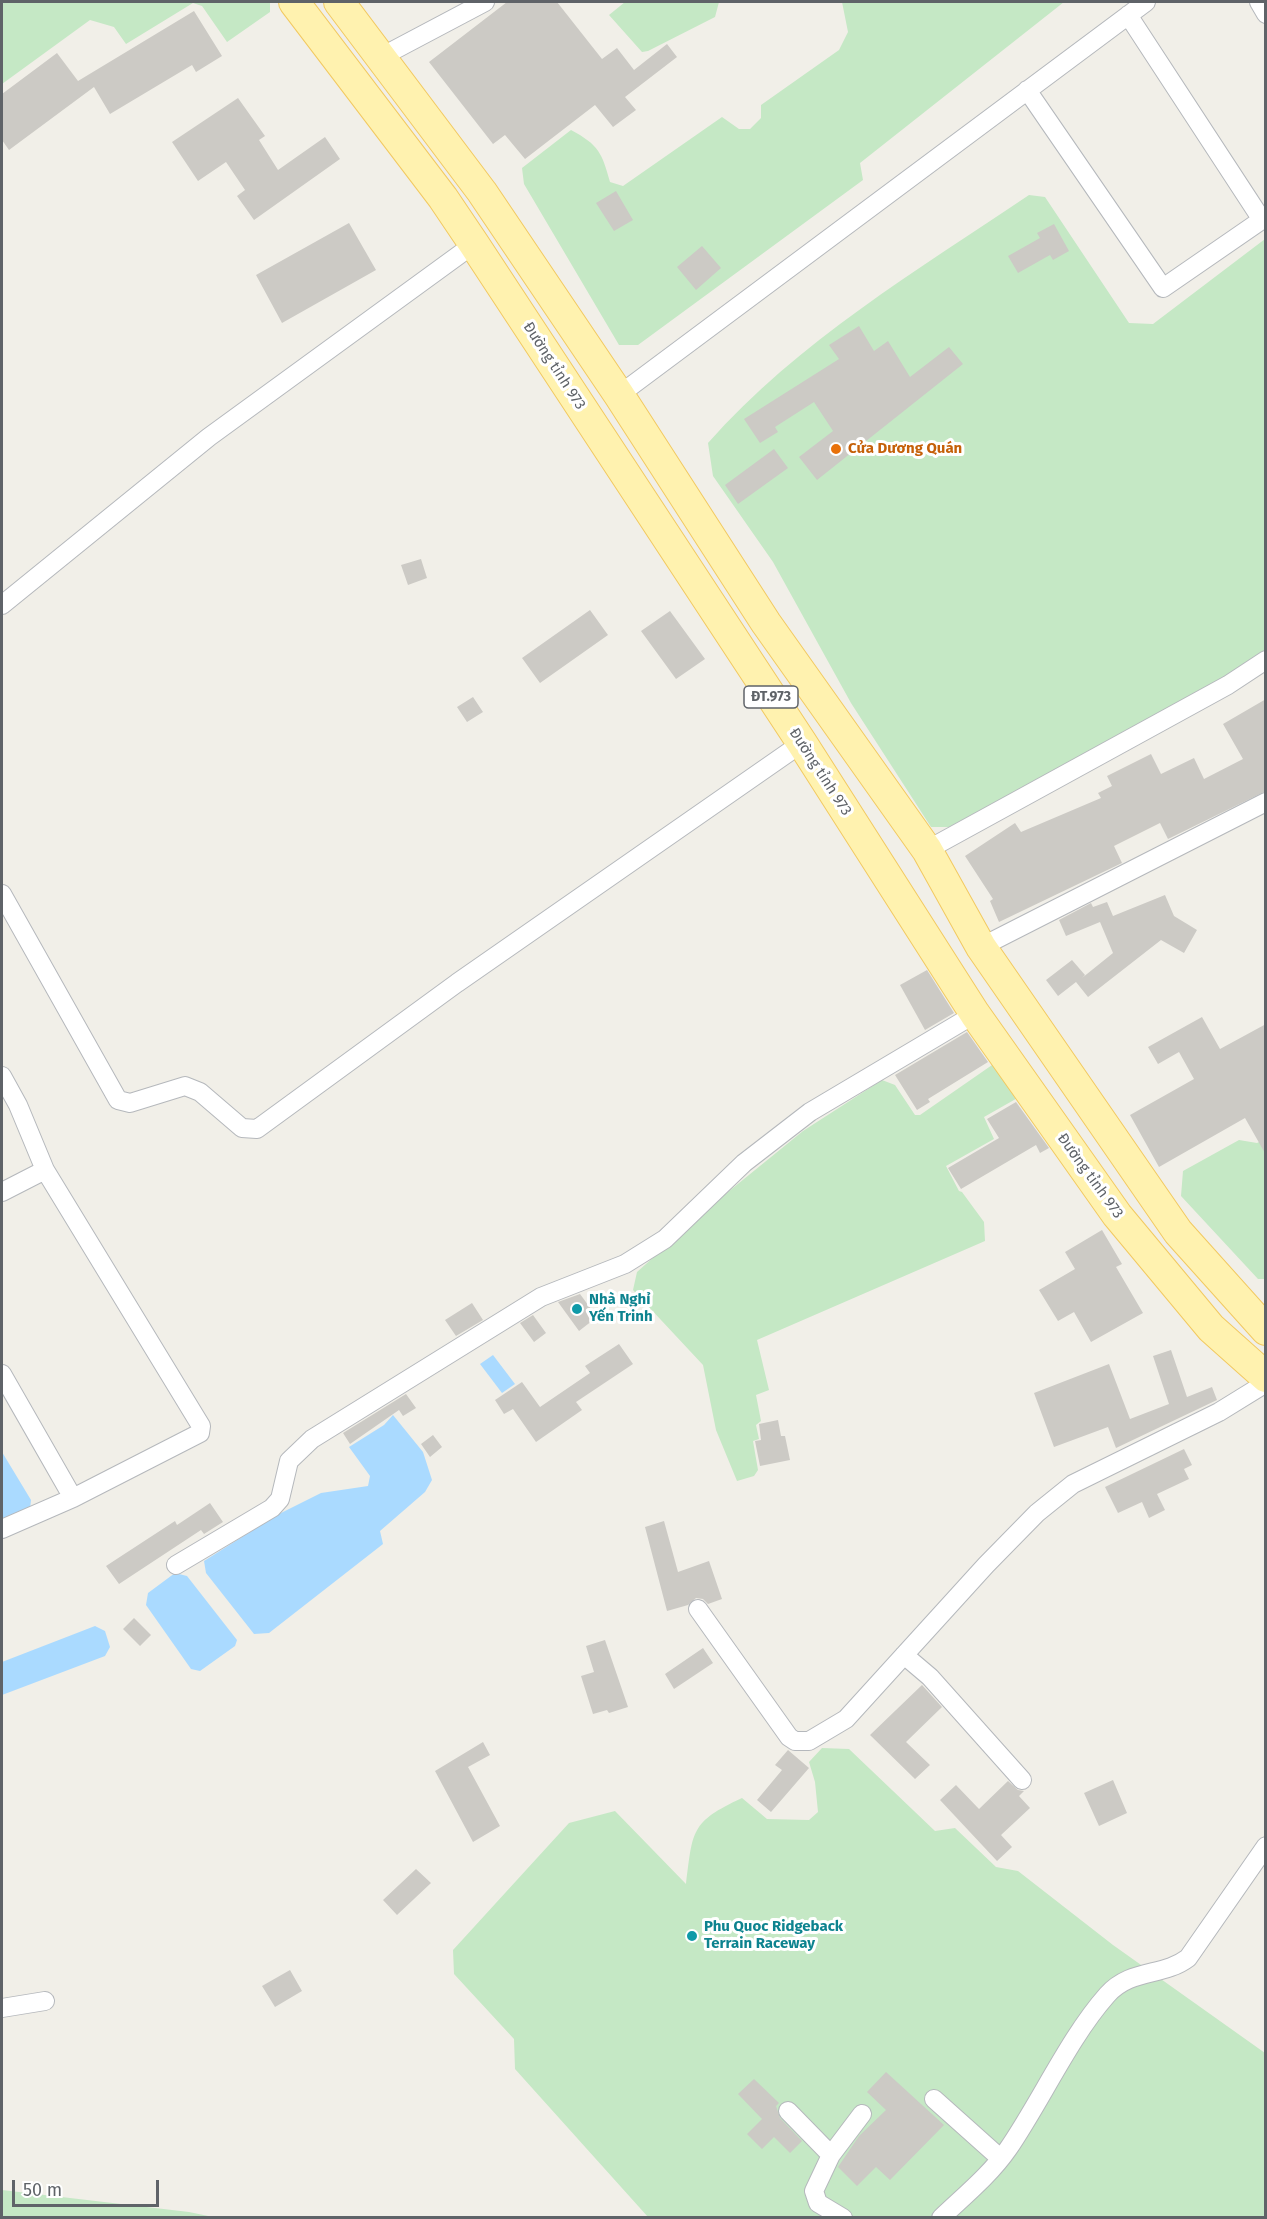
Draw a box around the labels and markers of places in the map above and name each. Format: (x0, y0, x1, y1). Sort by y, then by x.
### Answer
place label: Cửa Dương Quán (848, 440, 962, 458)
marker: Cửa Dương Quán (829, 442, 843, 456)
place label: Nhà Nghỉ Yến Trinh (589, 1291, 653, 1326)
marker: Nhà Nghỉ Yến Trinh (570, 1302, 584, 1316)
place label: Phu Quoc Ridgeback Terrain Raceway (704, 1918, 843, 1953)
marker: Phu Quoc Ridgeback Terrain Raceway (685, 1929, 699, 1943)

